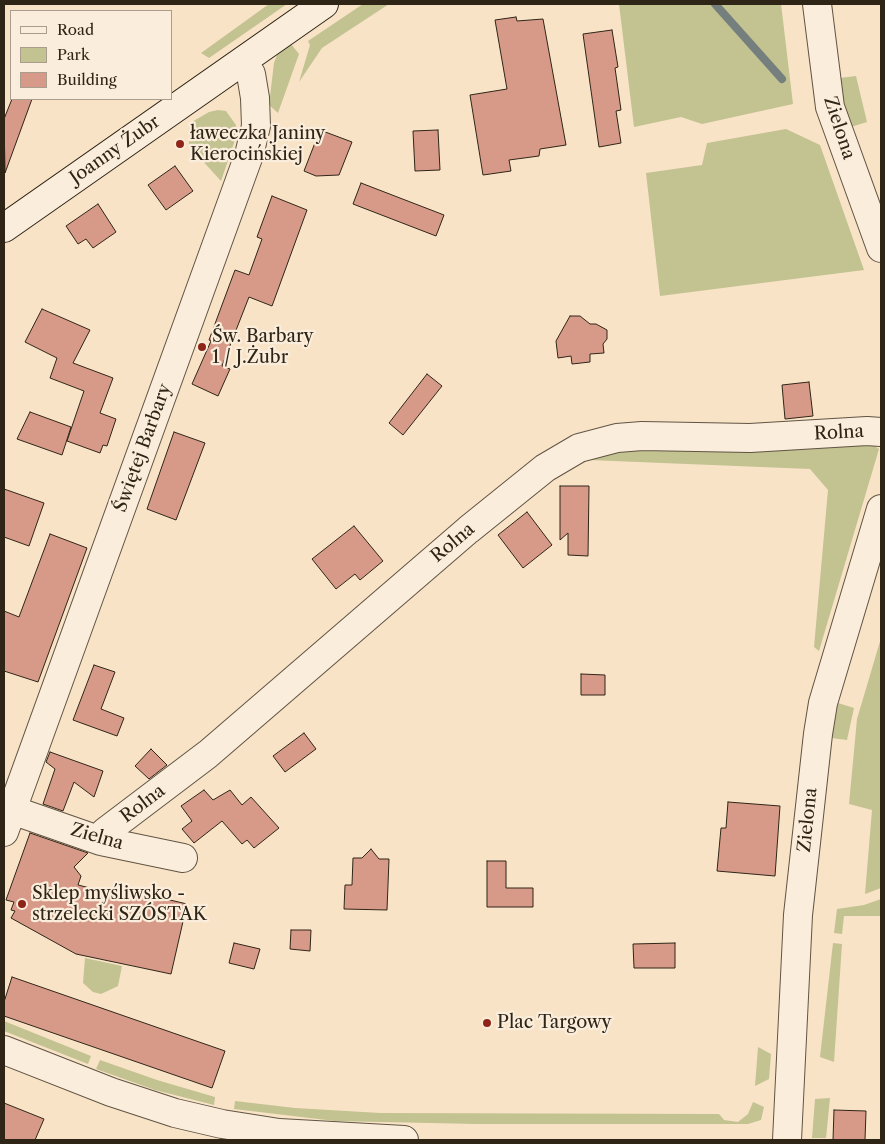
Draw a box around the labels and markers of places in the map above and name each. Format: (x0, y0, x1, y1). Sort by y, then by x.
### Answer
place label: ławeczka Janiny Kierocińskiej (190, 123, 325, 166)
marker: ławeczka Janiny Kierocińskiej (174, 138, 186, 150)
place label: Św. Barbary 1 / J.Żubr (212, 326, 314, 368)
marker: Św. Barbary 1 / J.Żubr (196, 341, 208, 353)
place label: Sklep myśliwsko - strzelecki SZÓSTAK (32, 883, 207, 926)
marker: Sklep myśliwsko - strzelecki SZÓSTAK (16, 898, 28, 910)
place label: Plac Targowy (497, 1012, 612, 1034)
marker: Plac Targowy (481, 1017, 493, 1029)

